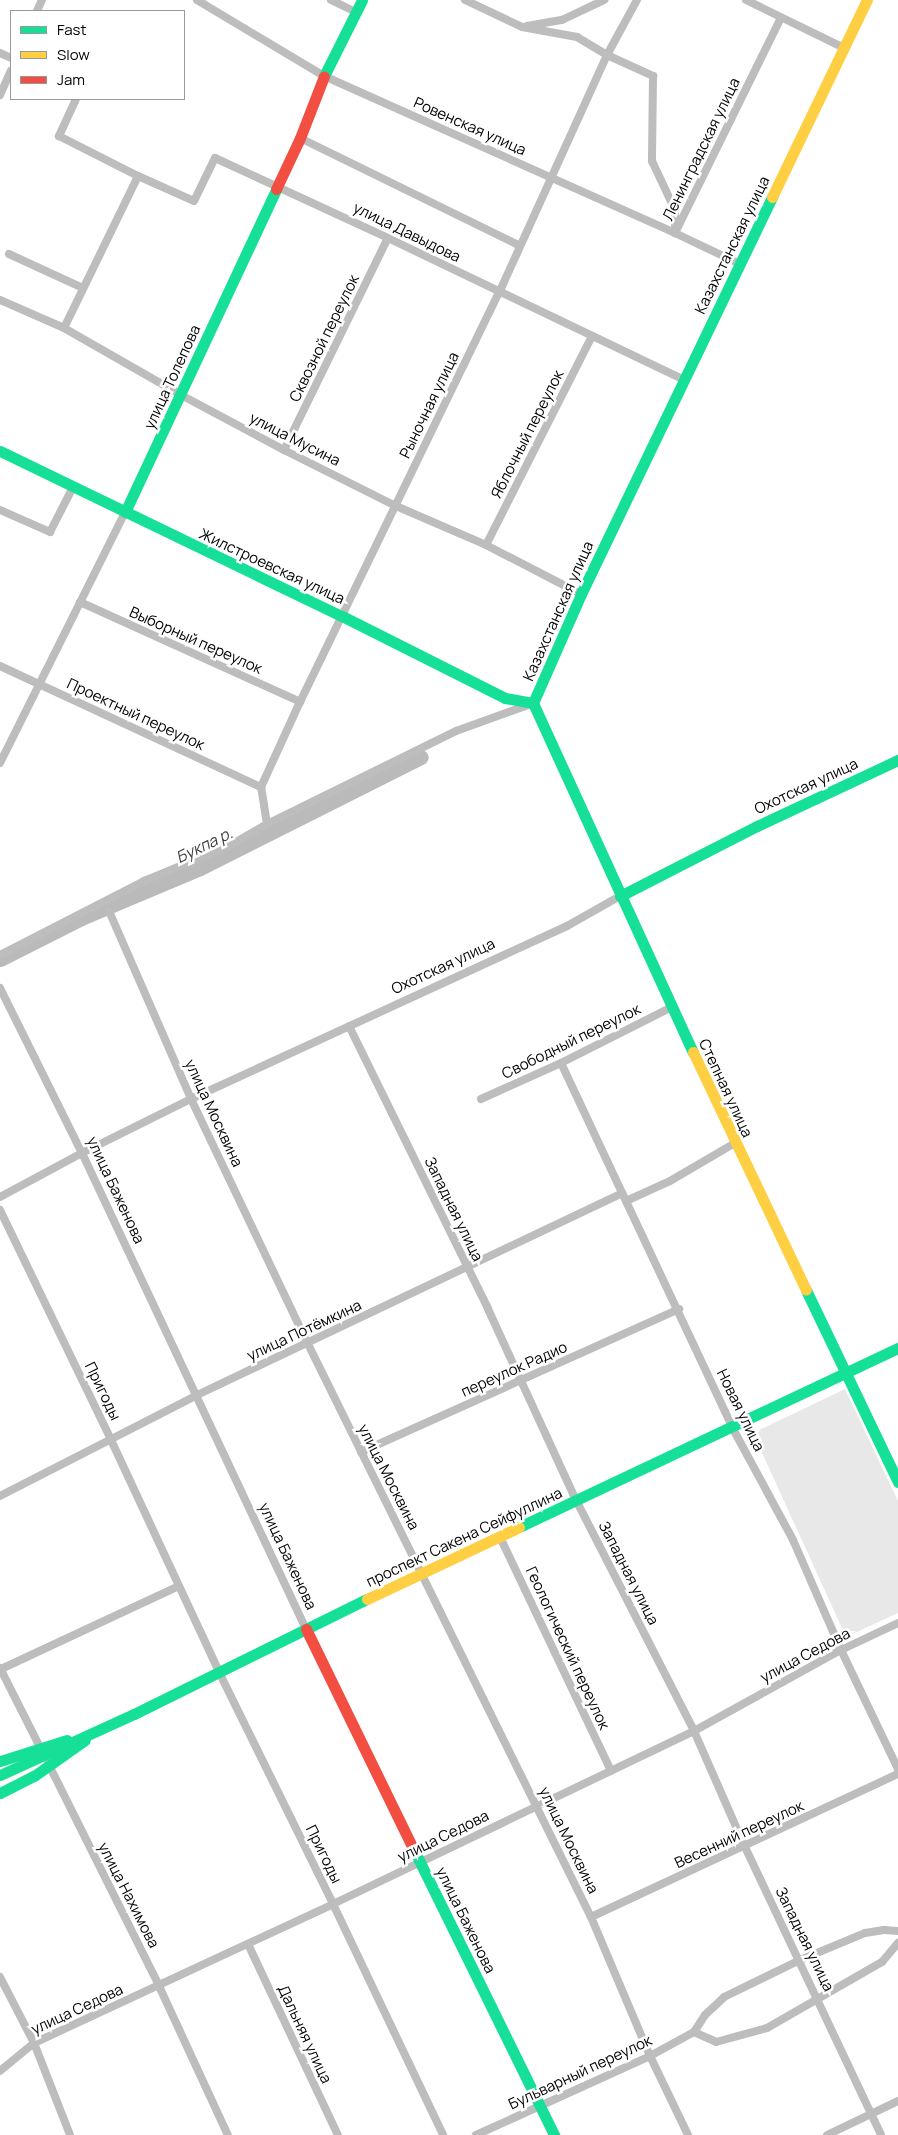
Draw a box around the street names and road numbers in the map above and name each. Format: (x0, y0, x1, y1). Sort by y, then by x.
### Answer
street label: Ленинградская улица (659, 75, 743, 223)
street label: Ровенская улица (411, 93, 529, 159)
street label: Казахстанская улица (691, 173, 773, 317)
street label: улица Давыдова (350, 198, 464, 266)
street label: Сквозной переулок (285, 272, 363, 404)
street label: улица Толепова (140, 322, 204, 432)
street label: Рыночная улица (396, 349, 462, 461)
street label: Яблочный переулок (487, 367, 567, 501)
street label: улица Мусина (247, 408, 343, 470)
street label: Жилстроевская улица (196, 524, 348, 608)
street label: Казахстанская улица (519, 538, 597, 684)
street label: Выборный переулок (127, 603, 265, 677)
street label: Проектный переулок (64, 674, 208, 754)
street label: Охотская улица (751, 754, 861, 818)
street label: Охотская улица (388, 934, 498, 998)
street label: Свободный переулок (499, 1000, 643, 1082)
street label: Степная улица (695, 1036, 757, 1140)
street label: улица Москвина (181, 1056, 247, 1170)
street label: улица Баженова (83, 1134, 149, 1246)
street label: Западная улица (421, 1154, 487, 1264)
street label: улица Потёмкина (244, 1296, 364, 1364)
street label: переулок Радио (458, 1338, 570, 1400)
street label: Пригоды (81, 1359, 125, 1423)
street label: Новая улица (713, 1366, 769, 1454)
street label: улица Москвина (355, 1421, 423, 1533)
street label: проспект Сакена Сейфуллина (363, 1484, 565, 1590)
street label: улица Баженова (255, 1500, 321, 1612)
street label: Западная улица (595, 1518, 663, 1628)
street label: Геологический переулок (522, 1564, 614, 1732)
street label: улица Седова (757, 1624, 853, 1686)
street label: улица Москвина (535, 1784, 603, 1896)
street label: Весенний переулок (672, 1796, 806, 1872)
street label: улица Седова (395, 1806, 491, 1866)
street label: Пригоды (302, 1822, 346, 1886)
street label: улица Нахимова (95, 1839, 163, 1951)
street label: улица Баженова (433, 1864, 499, 1976)
street label: Западная улица (772, 1884, 838, 1994)
street label: улица Седова (28, 1980, 126, 2038)
street label: Дальняя улица (274, 1982, 336, 2086)
street label: Бульварный переулок (505, 2031, 655, 2113)

